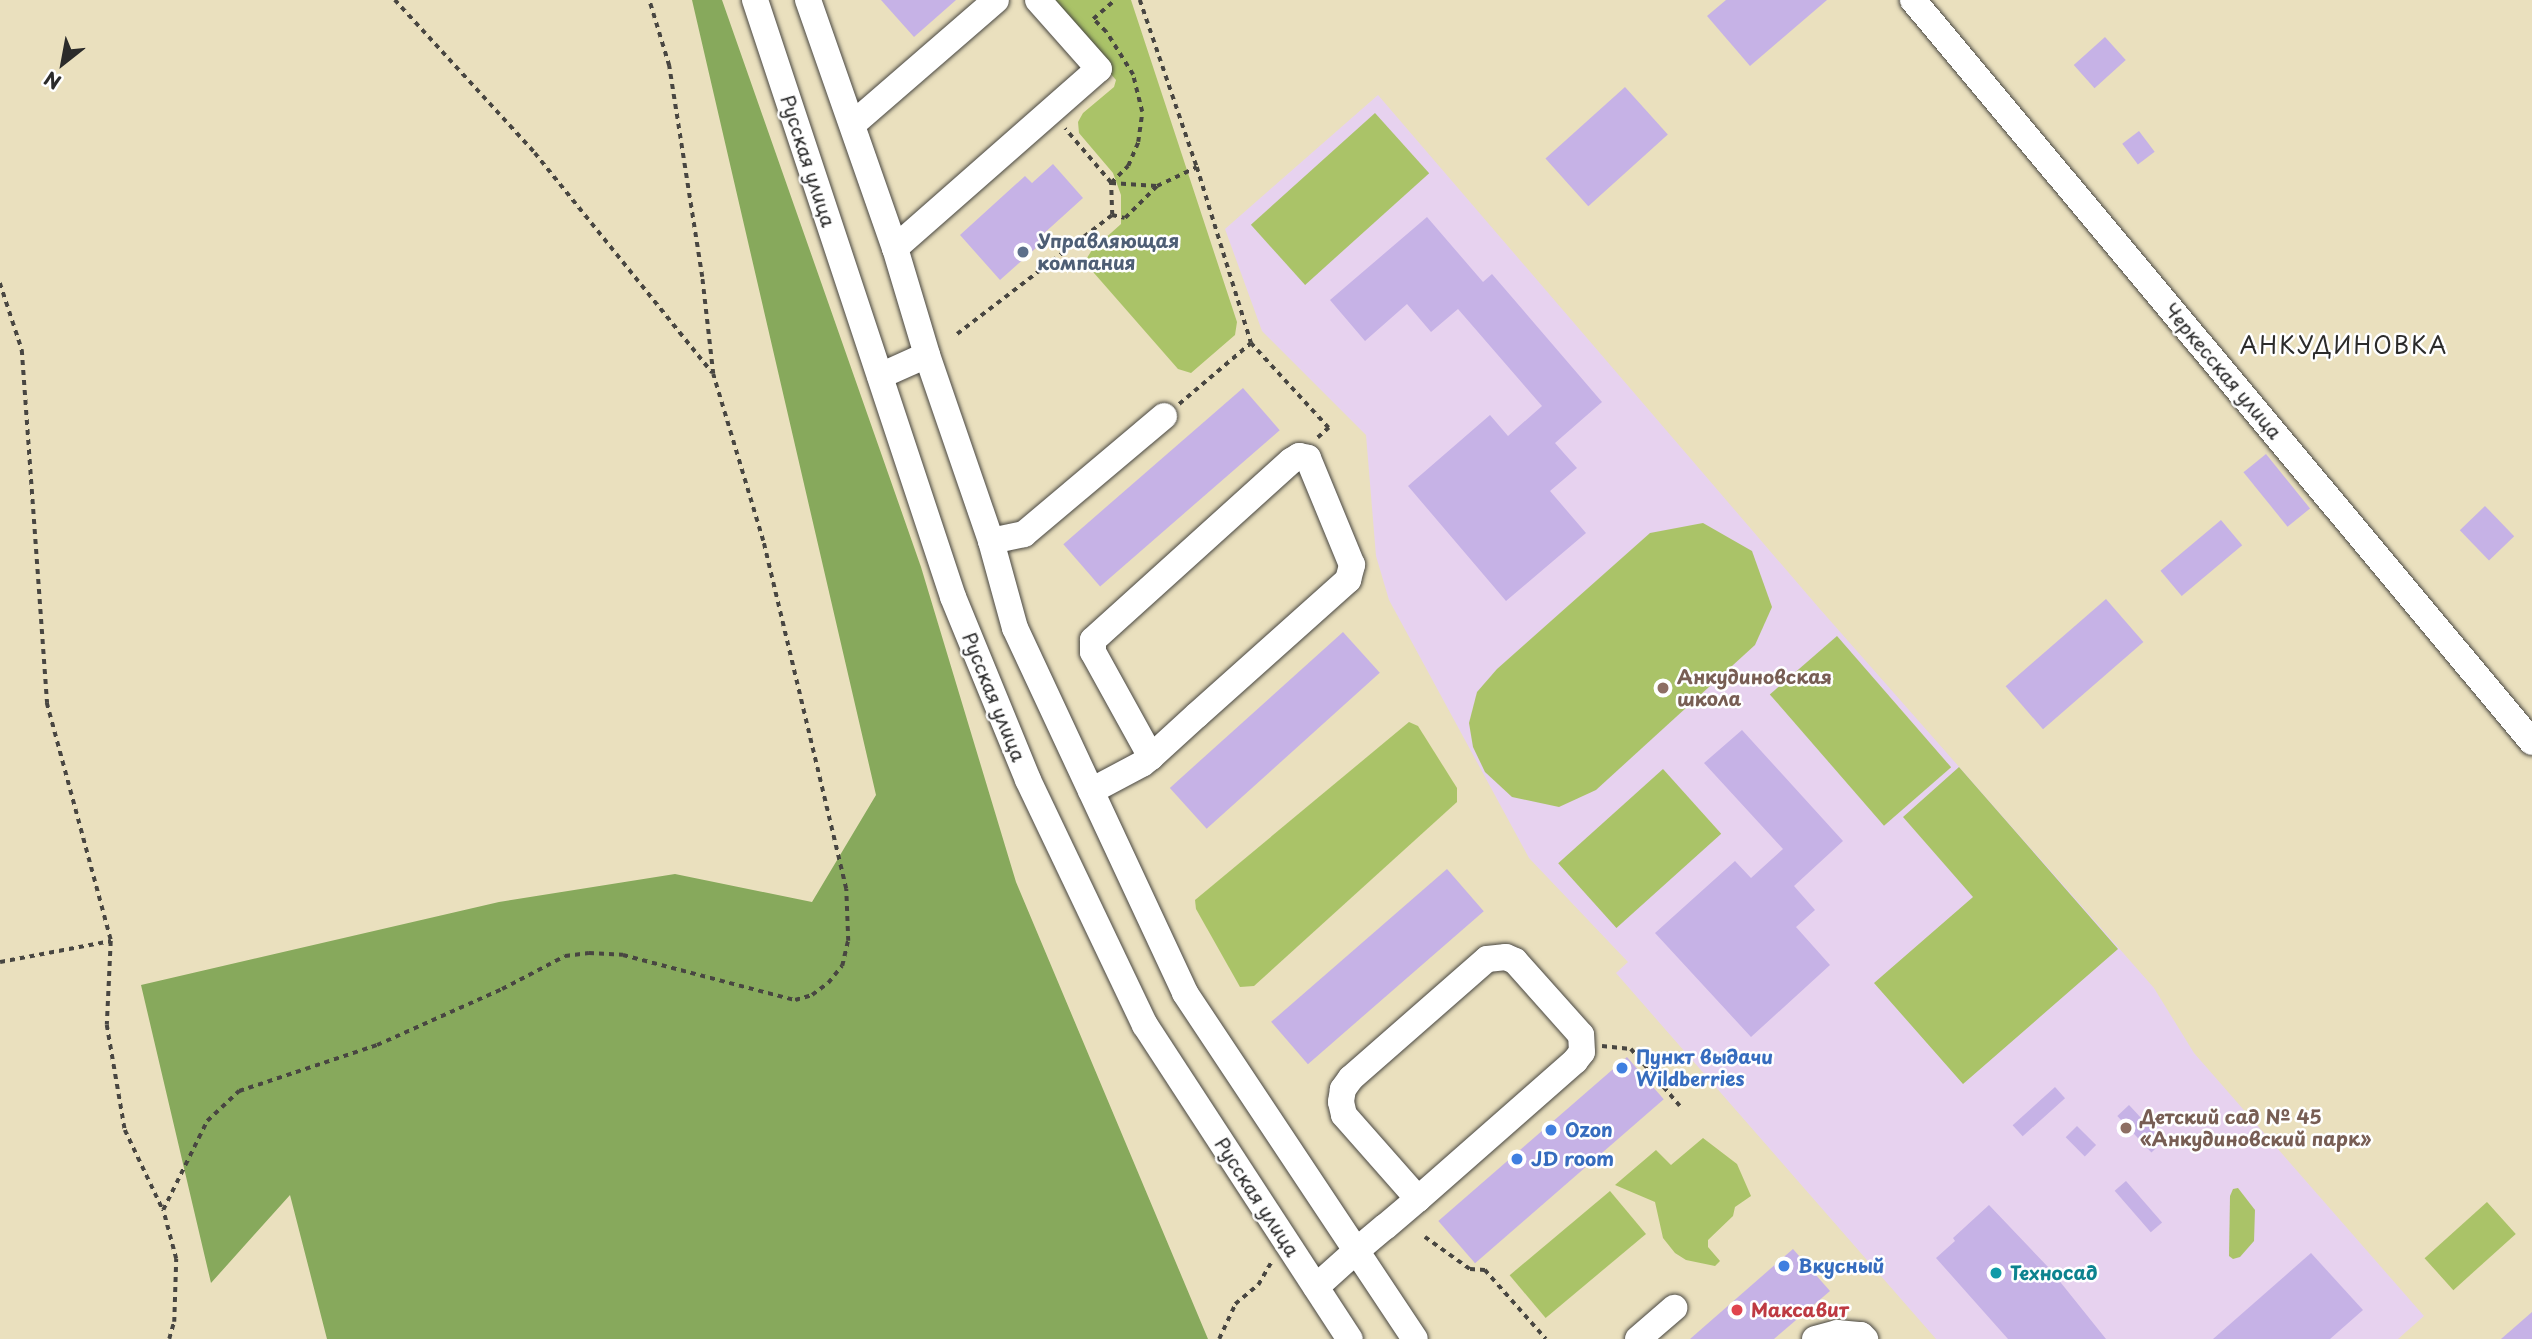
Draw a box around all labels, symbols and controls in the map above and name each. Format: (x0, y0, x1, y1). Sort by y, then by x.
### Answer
north arrow (28, 28, 98, 98)
text: N (39, 65, 66, 97)
street label: Русская улица (776, 92, 840, 230)
place label: Управляющая компания (1037, 230, 1179, 274)
marker: Управляющая компания (1015, 244, 1031, 260)
street label: Черкесская улица (2159, 298, 2287, 444)
district label: АНКУДИНОВКА (2241, 331, 2447, 359)
street label: Русская улица (958, 629, 1030, 765)
place label: Анкудиновская школа (1677, 666, 1832, 710)
marker: Анкудиновская школа (1655, 680, 1671, 696)
place label: Пункт выдачи Wildberries (1636, 1046, 1775, 1090)
marker: Пункт выдачи Wildberries (1614, 1060, 1630, 1076)
place label: Детский сад № 45 «Анкудиновский парк» (2140, 1106, 2372, 1150)
place label: Ozon (1565, 1119, 1613, 1141)
marker: Детский сад № 45 «Анкудиновский парк» (2118, 1120, 2134, 1136)
marker: Ozon (1543, 1122, 1559, 1138)
street label: Русская улица (1210, 1133, 1304, 1261)
place label: JD room (1531, 1148, 1614, 1170)
marker: JD room (1509, 1151, 1525, 1167)
place label: Вкусный (1798, 1255, 1885, 1277)
marker: Вкусный (1776, 1258, 1792, 1274)
place label: Техносад (2010, 1262, 2097, 1284)
marker: Техносад (1988, 1265, 2004, 1281)
place label: Максавит (1751, 1299, 1849, 1321)
marker: Максавит (1729, 1302, 1745, 1318)

